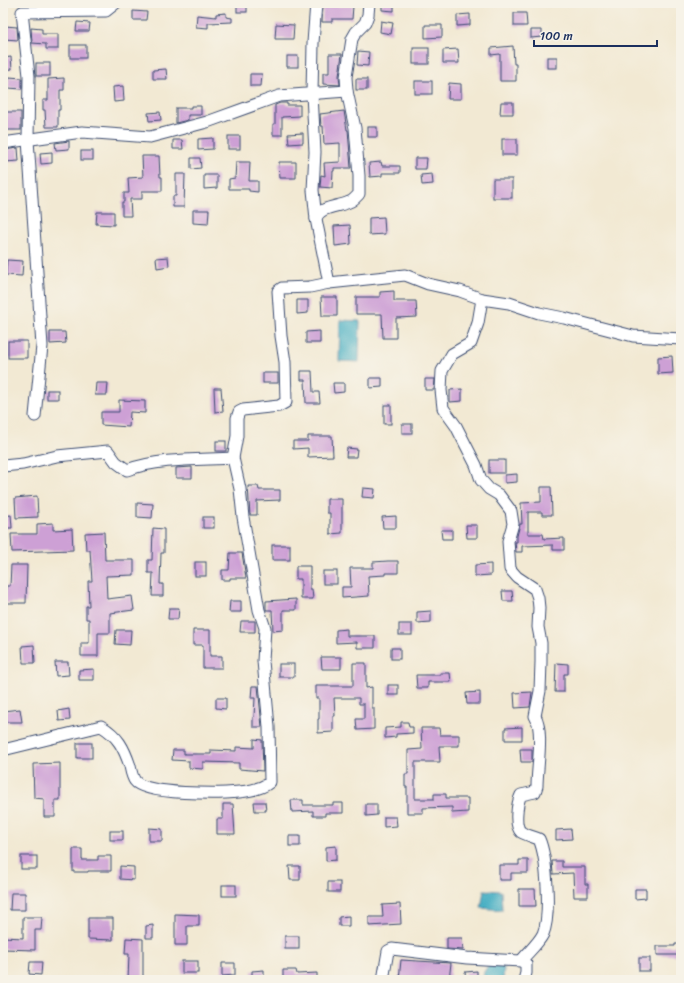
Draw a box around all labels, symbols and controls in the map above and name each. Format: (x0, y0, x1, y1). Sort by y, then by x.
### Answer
scale bar (534, 22, 657, 48)
text: 100 m (540, 25, 573, 47)

